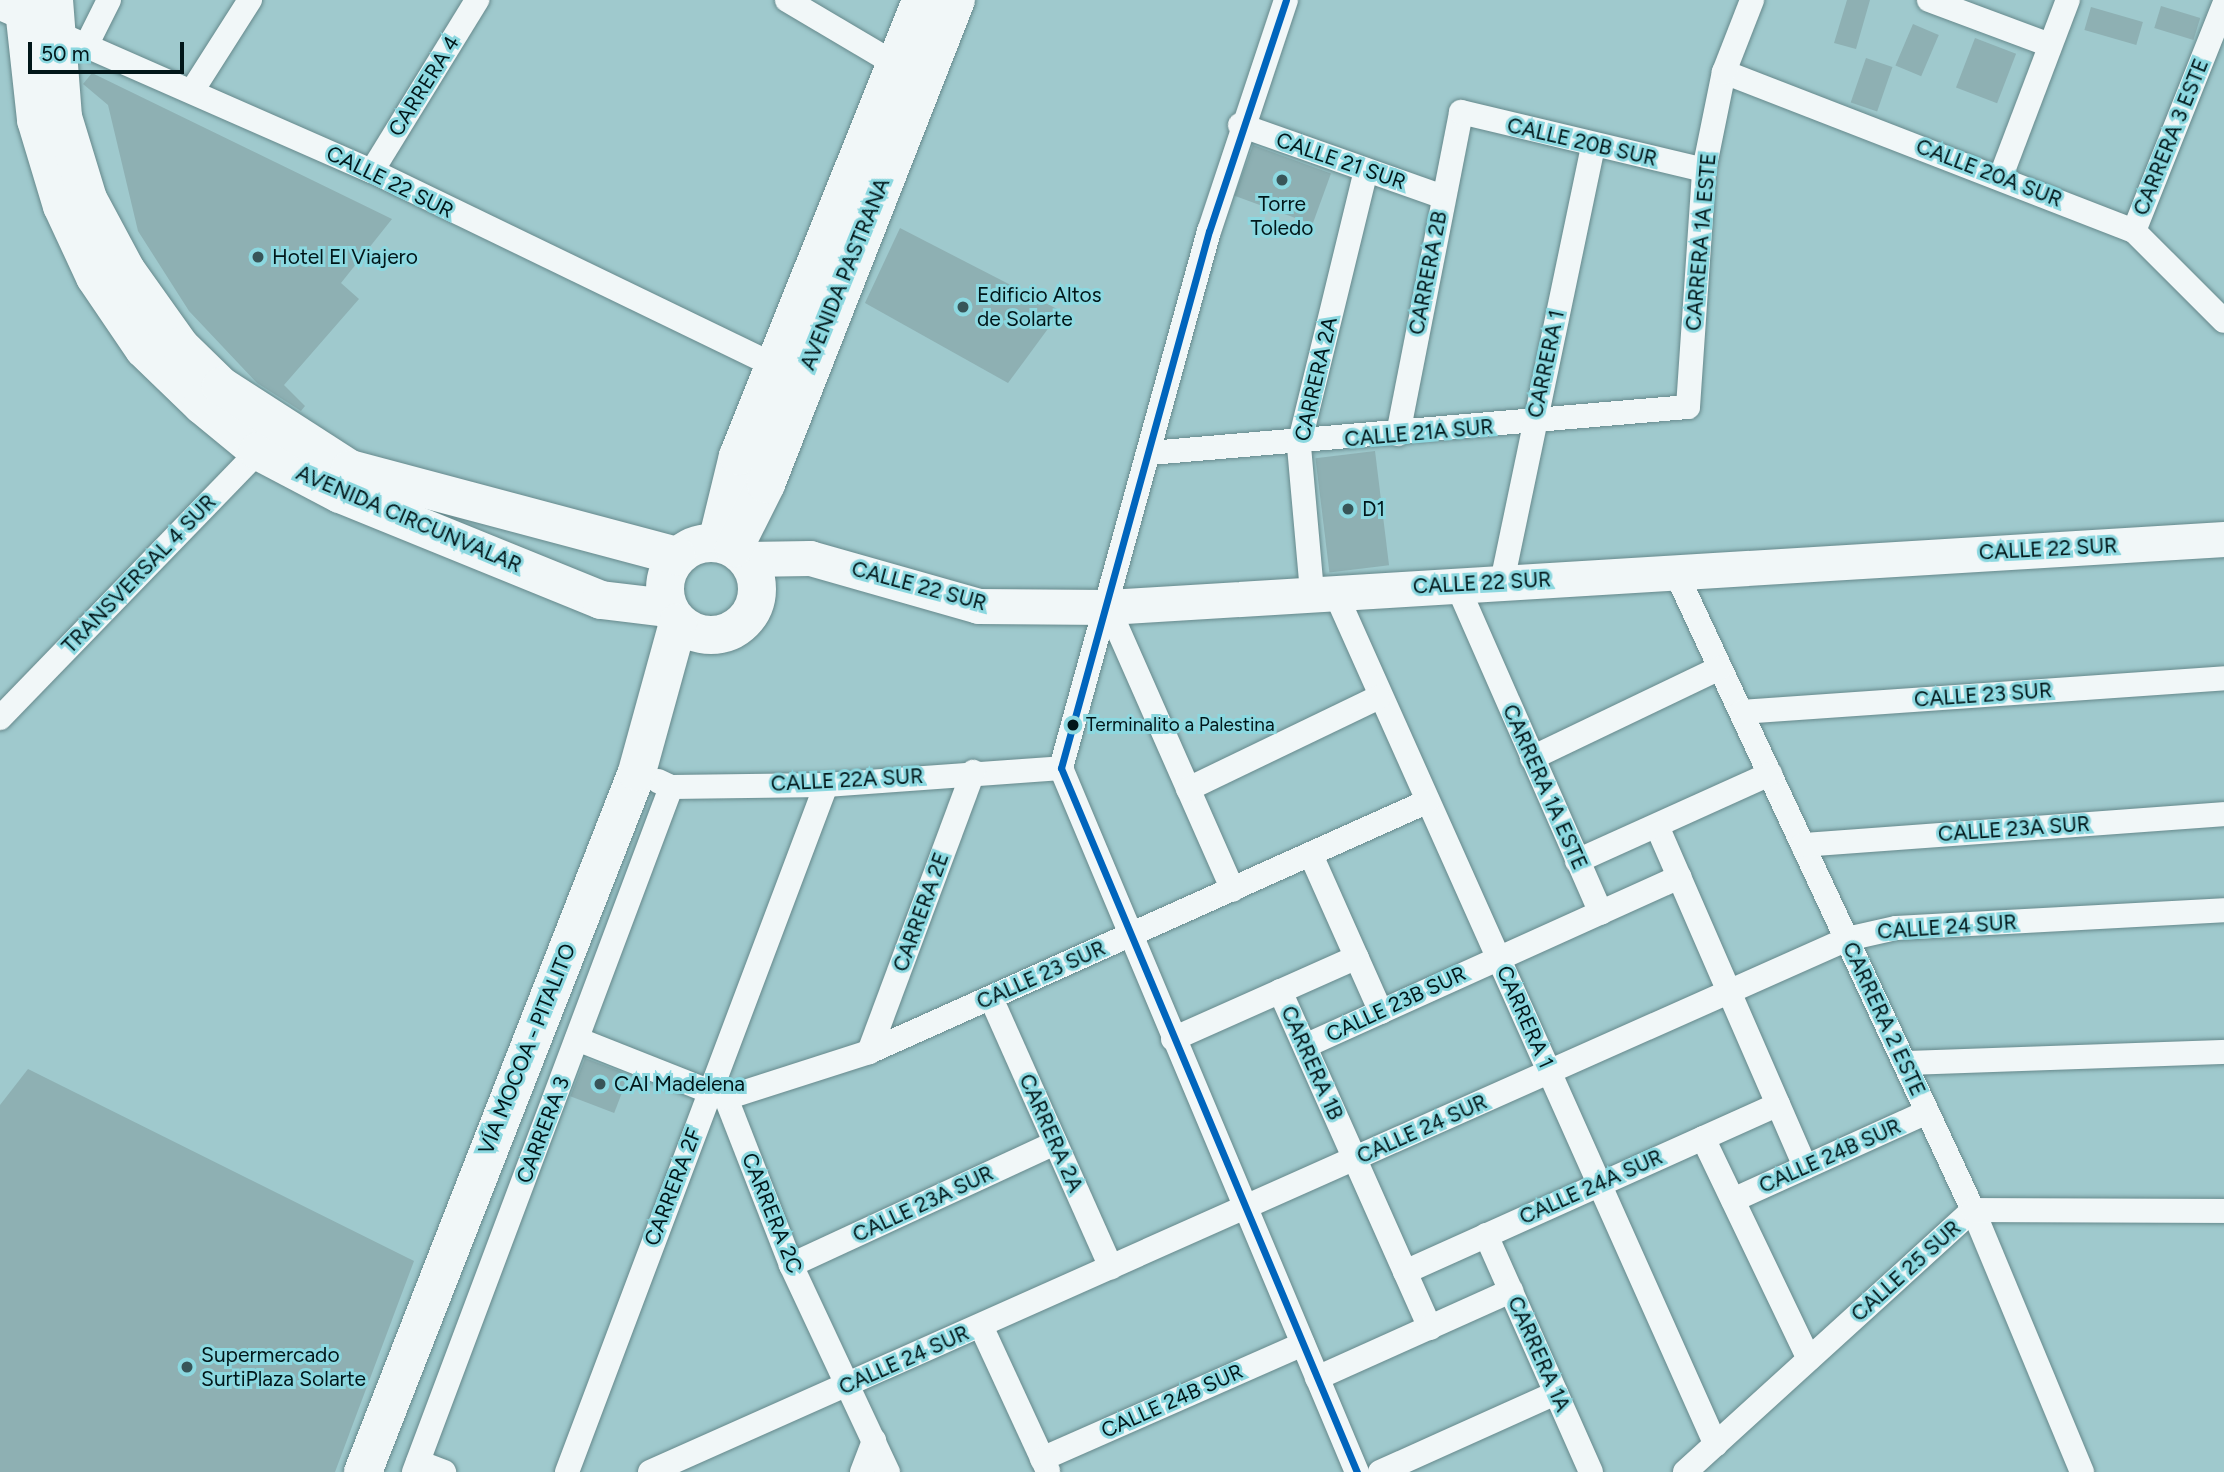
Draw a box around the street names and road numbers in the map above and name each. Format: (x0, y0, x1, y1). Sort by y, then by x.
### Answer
street label: CARRERA 4 (383, 31, 465, 141)
street label: CARRERA 3 ESTE (2128, 55, 2214, 219)
street label: CALLE 20B SUR (1505, 113, 1659, 171)
street label: CALLE 21 SUR (1273, 127, 1409, 195)
street label: CALLE 20A SUR (1912, 134, 2066, 212)
street label: CALLE 22 SUR (322, 140, 458, 224)
street label: CARRERA 1A ESTE (1681, 152, 1721, 332)
street label: AVENIDA PASTRANA (795, 174, 895, 374)
street label: CARRERA 2B (1404, 209, 1452, 337)
street label: CARRERA 1 (1522, 308, 1570, 420)
street label: CARRERA 2A (1289, 314, 1343, 444)
street label: CALLE 21A SUR (1343, 414, 1495, 452)
street label: AVENIDA CIRCUNVALAR (292, 460, 526, 578)
street label: TRANSVERSAL 4 SUR (57, 490, 221, 658)
street label: CALLE 22 SUR (1978, 533, 2118, 565)
street label: CALLE 22 SUR (849, 556, 989, 616)
street label: CALLE 22 SUR (1412, 567, 1552, 599)
street label: CALLE 23 SUR (1913, 678, 2053, 712)
street label: CARRERA 1A ESTE (1497, 701, 1593, 873)
street label: CALLE 22A SUR (770, 763, 924, 797)
street label: CALLE 23A SUR (1937, 811, 2091, 847)
street label: CARRERA 2E (888, 849, 954, 975)
street label: CALLE 24 SUR (1876, 910, 2018, 944)
street label: CALLE 23 SUR (973, 935, 1109, 1015)
street label: CARRERA 2 ESTE (1837, 938, 1931, 1100)
street label: VÍA MOCOA - PITALITO (473, 940, 581, 1158)
street label: CALLE 23B SUR (1322, 961, 1470, 1047)
street label: CARRERA 1 (1491, 962, 1559, 1072)
street label: CARRERA 1B (1276, 1002, 1348, 1124)
street label: CARRERA 2A (1014, 1070, 1088, 1196)
street label: CARRERA 3 (511, 1073, 575, 1187)
street label: CALLE 24 SUR (1353, 1089, 1491, 1169)
street label: CALLE 24B SUR (1755, 1113, 1905, 1199)
street label: CARRERA 2F (639, 1125, 707, 1249)
street label: CALLE 24A SUR (1516, 1144, 1666, 1230)
street label: CARRERA 2C (736, 1149, 808, 1277)
street label: CALLE 23A SUR (849, 1160, 997, 1248)
street label: CALLE 25 SUR (1846, 1215, 1966, 1327)
street label: CARRERA 1A (1502, 1292, 1576, 1416)
street label: CALLE 24 SUR (835, 1320, 973, 1400)
street label: CALLE 24B SUR (1097, 1358, 1247, 1444)

